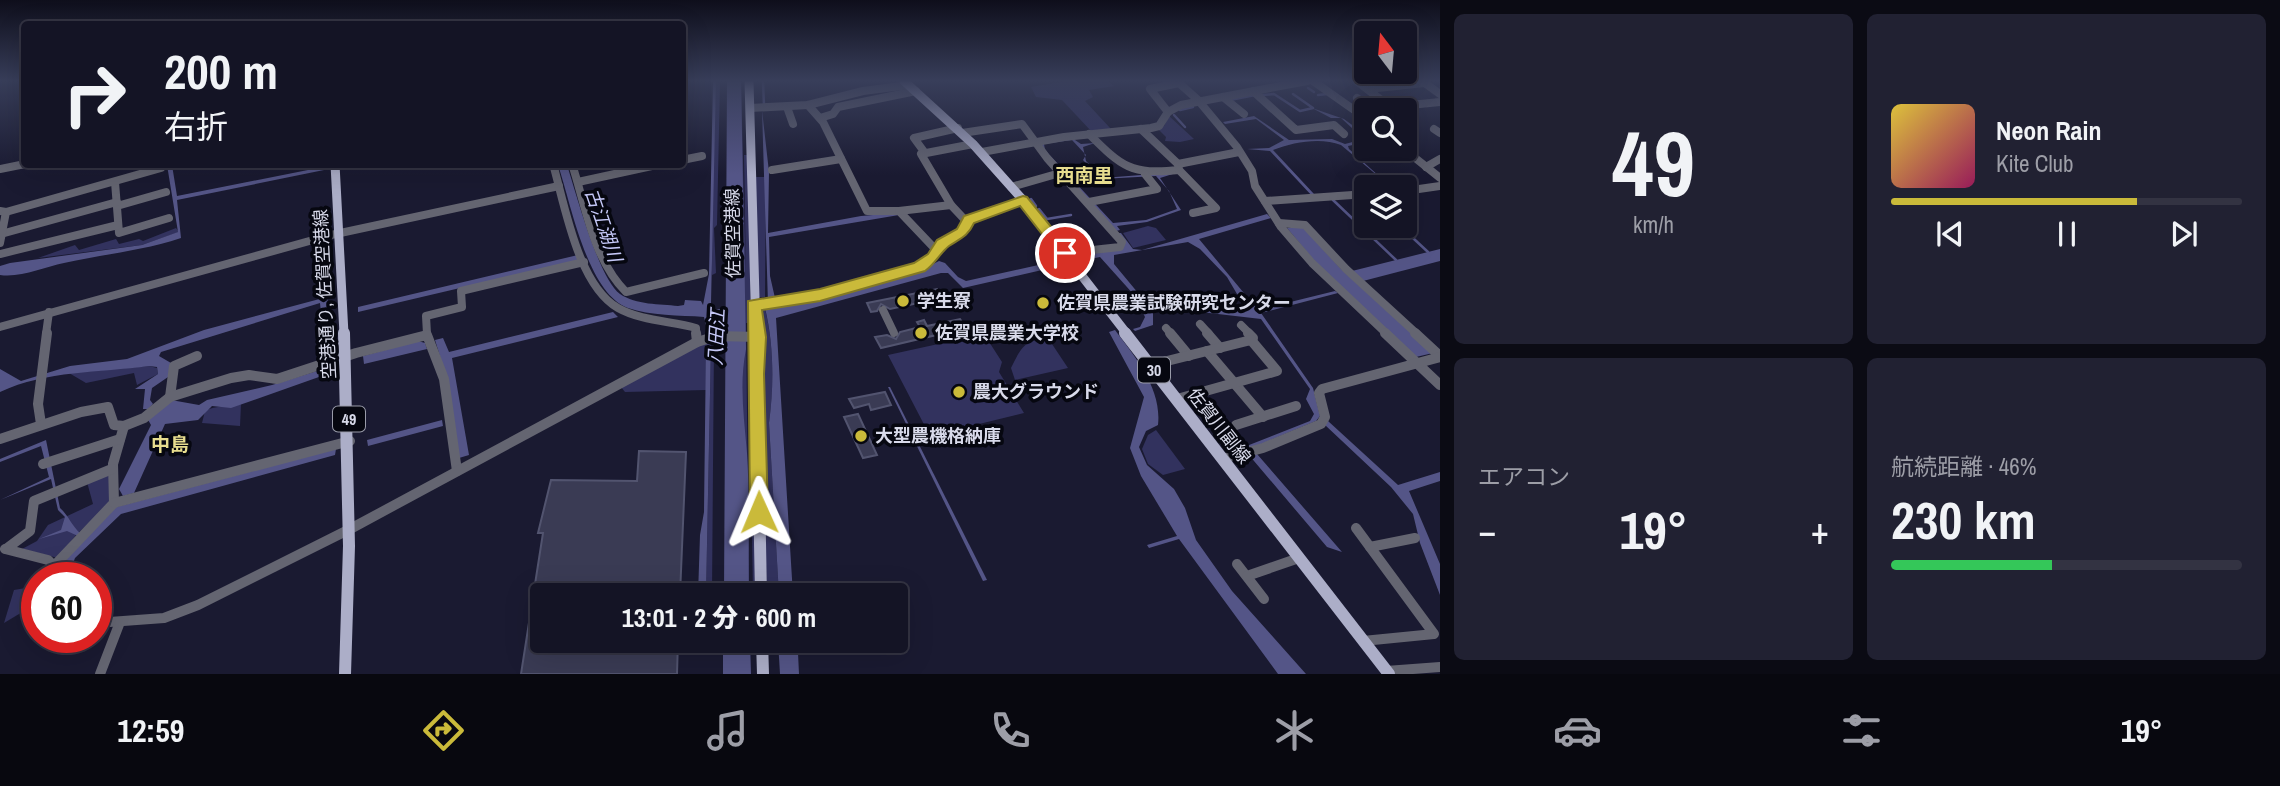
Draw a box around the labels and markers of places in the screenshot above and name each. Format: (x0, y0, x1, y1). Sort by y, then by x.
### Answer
pin (1035, 223, 1095, 283)
place label: 学生寮 (917, 288, 971, 313)
place label: 佐賀県農業試験研究センター (1057, 290, 1291, 315)
marker: 学生寮 (895, 293, 911, 309)
marker: 佐賀県農業試験研究センター (1035, 295, 1051, 311)
place label: 佐賀県農業大学校 (935, 320, 1079, 345)
marker: 佐賀県農業大学校 (913, 325, 929, 341)
place label: 農大グラウンド (973, 379, 1099, 404)
marker: 農大グラウンド (951, 384, 967, 400)
place label: 大型農機格納庫 (875, 423, 1001, 448)
marker: 大型農機格納庫 (853, 428, 869, 444)

